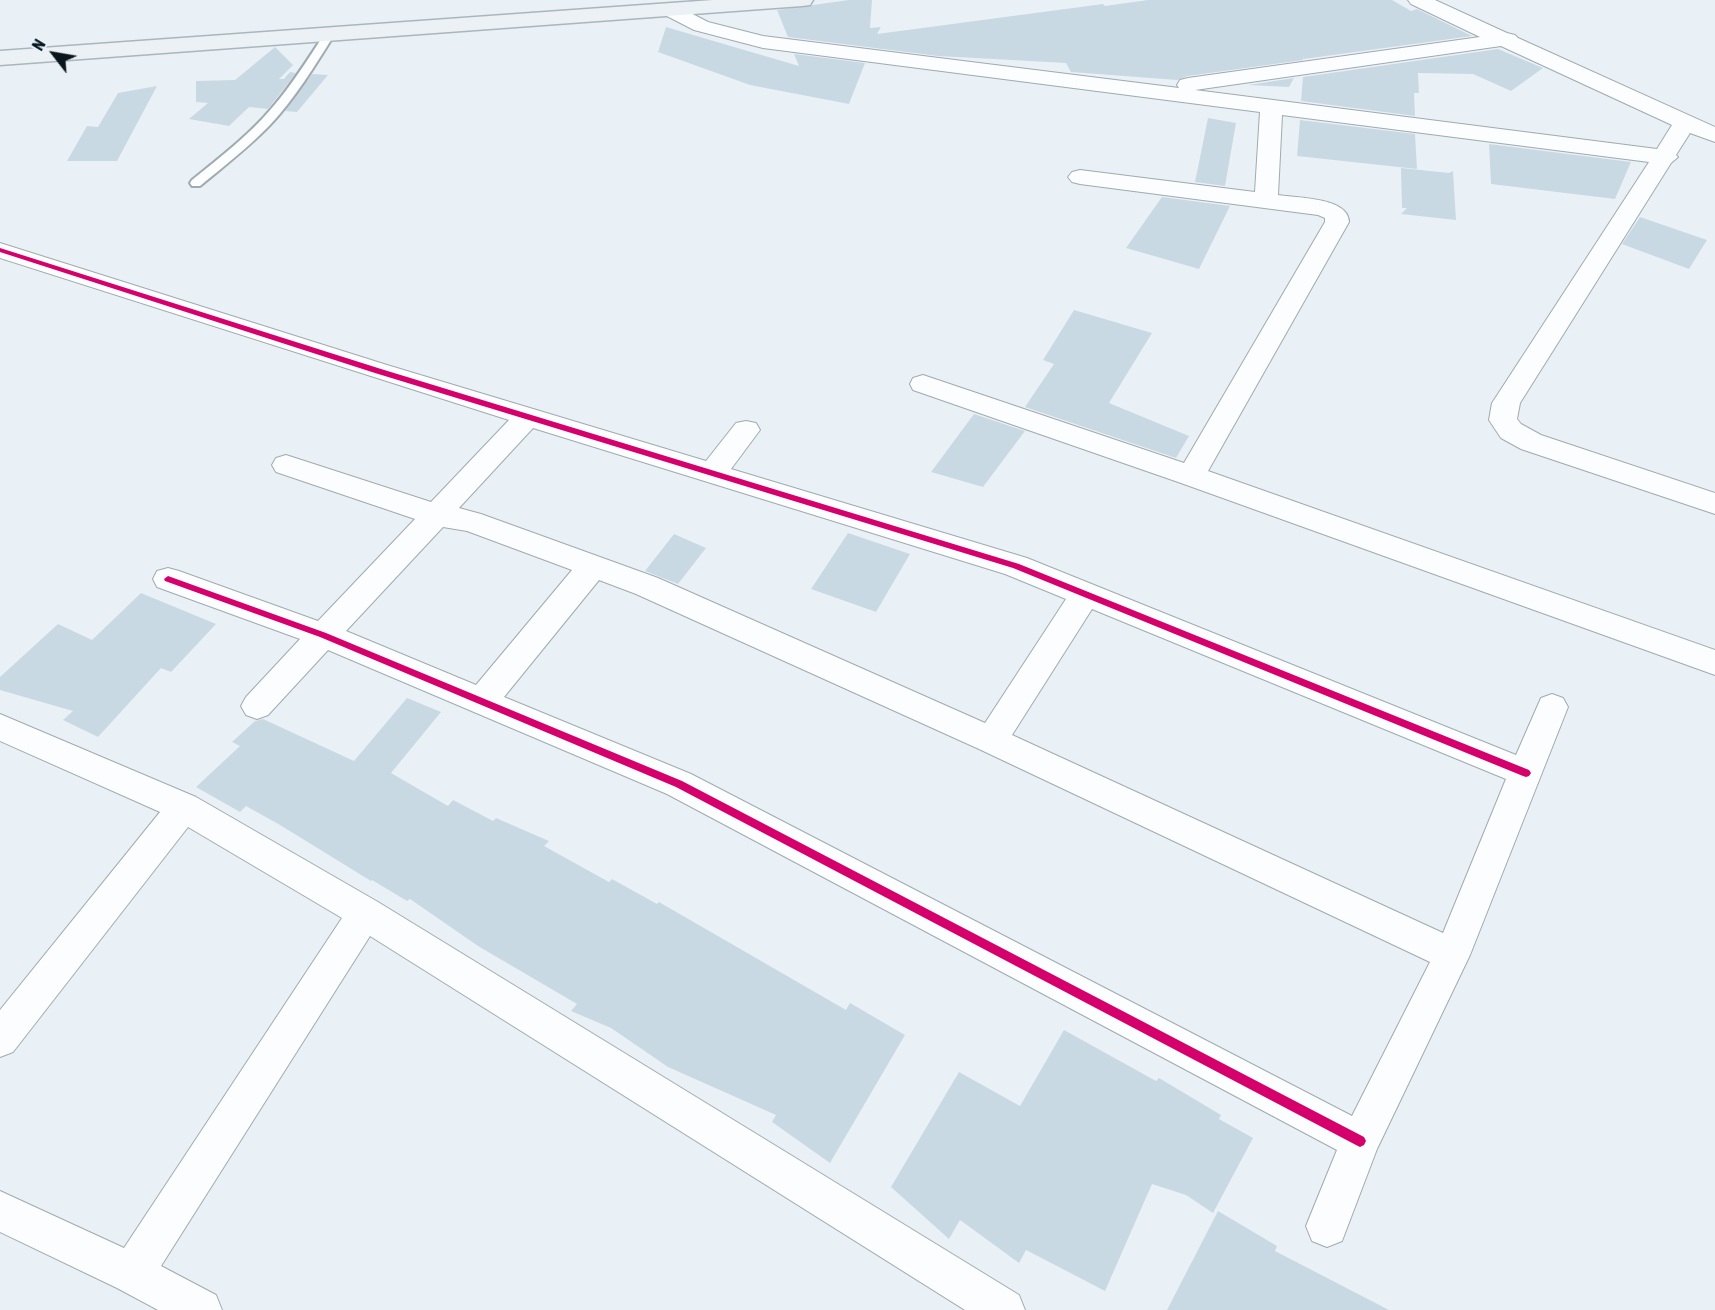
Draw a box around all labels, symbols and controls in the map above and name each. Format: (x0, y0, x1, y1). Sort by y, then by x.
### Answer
north arrow (24, 24, 84, 84)
text: N (28, 36, 49, 53)

